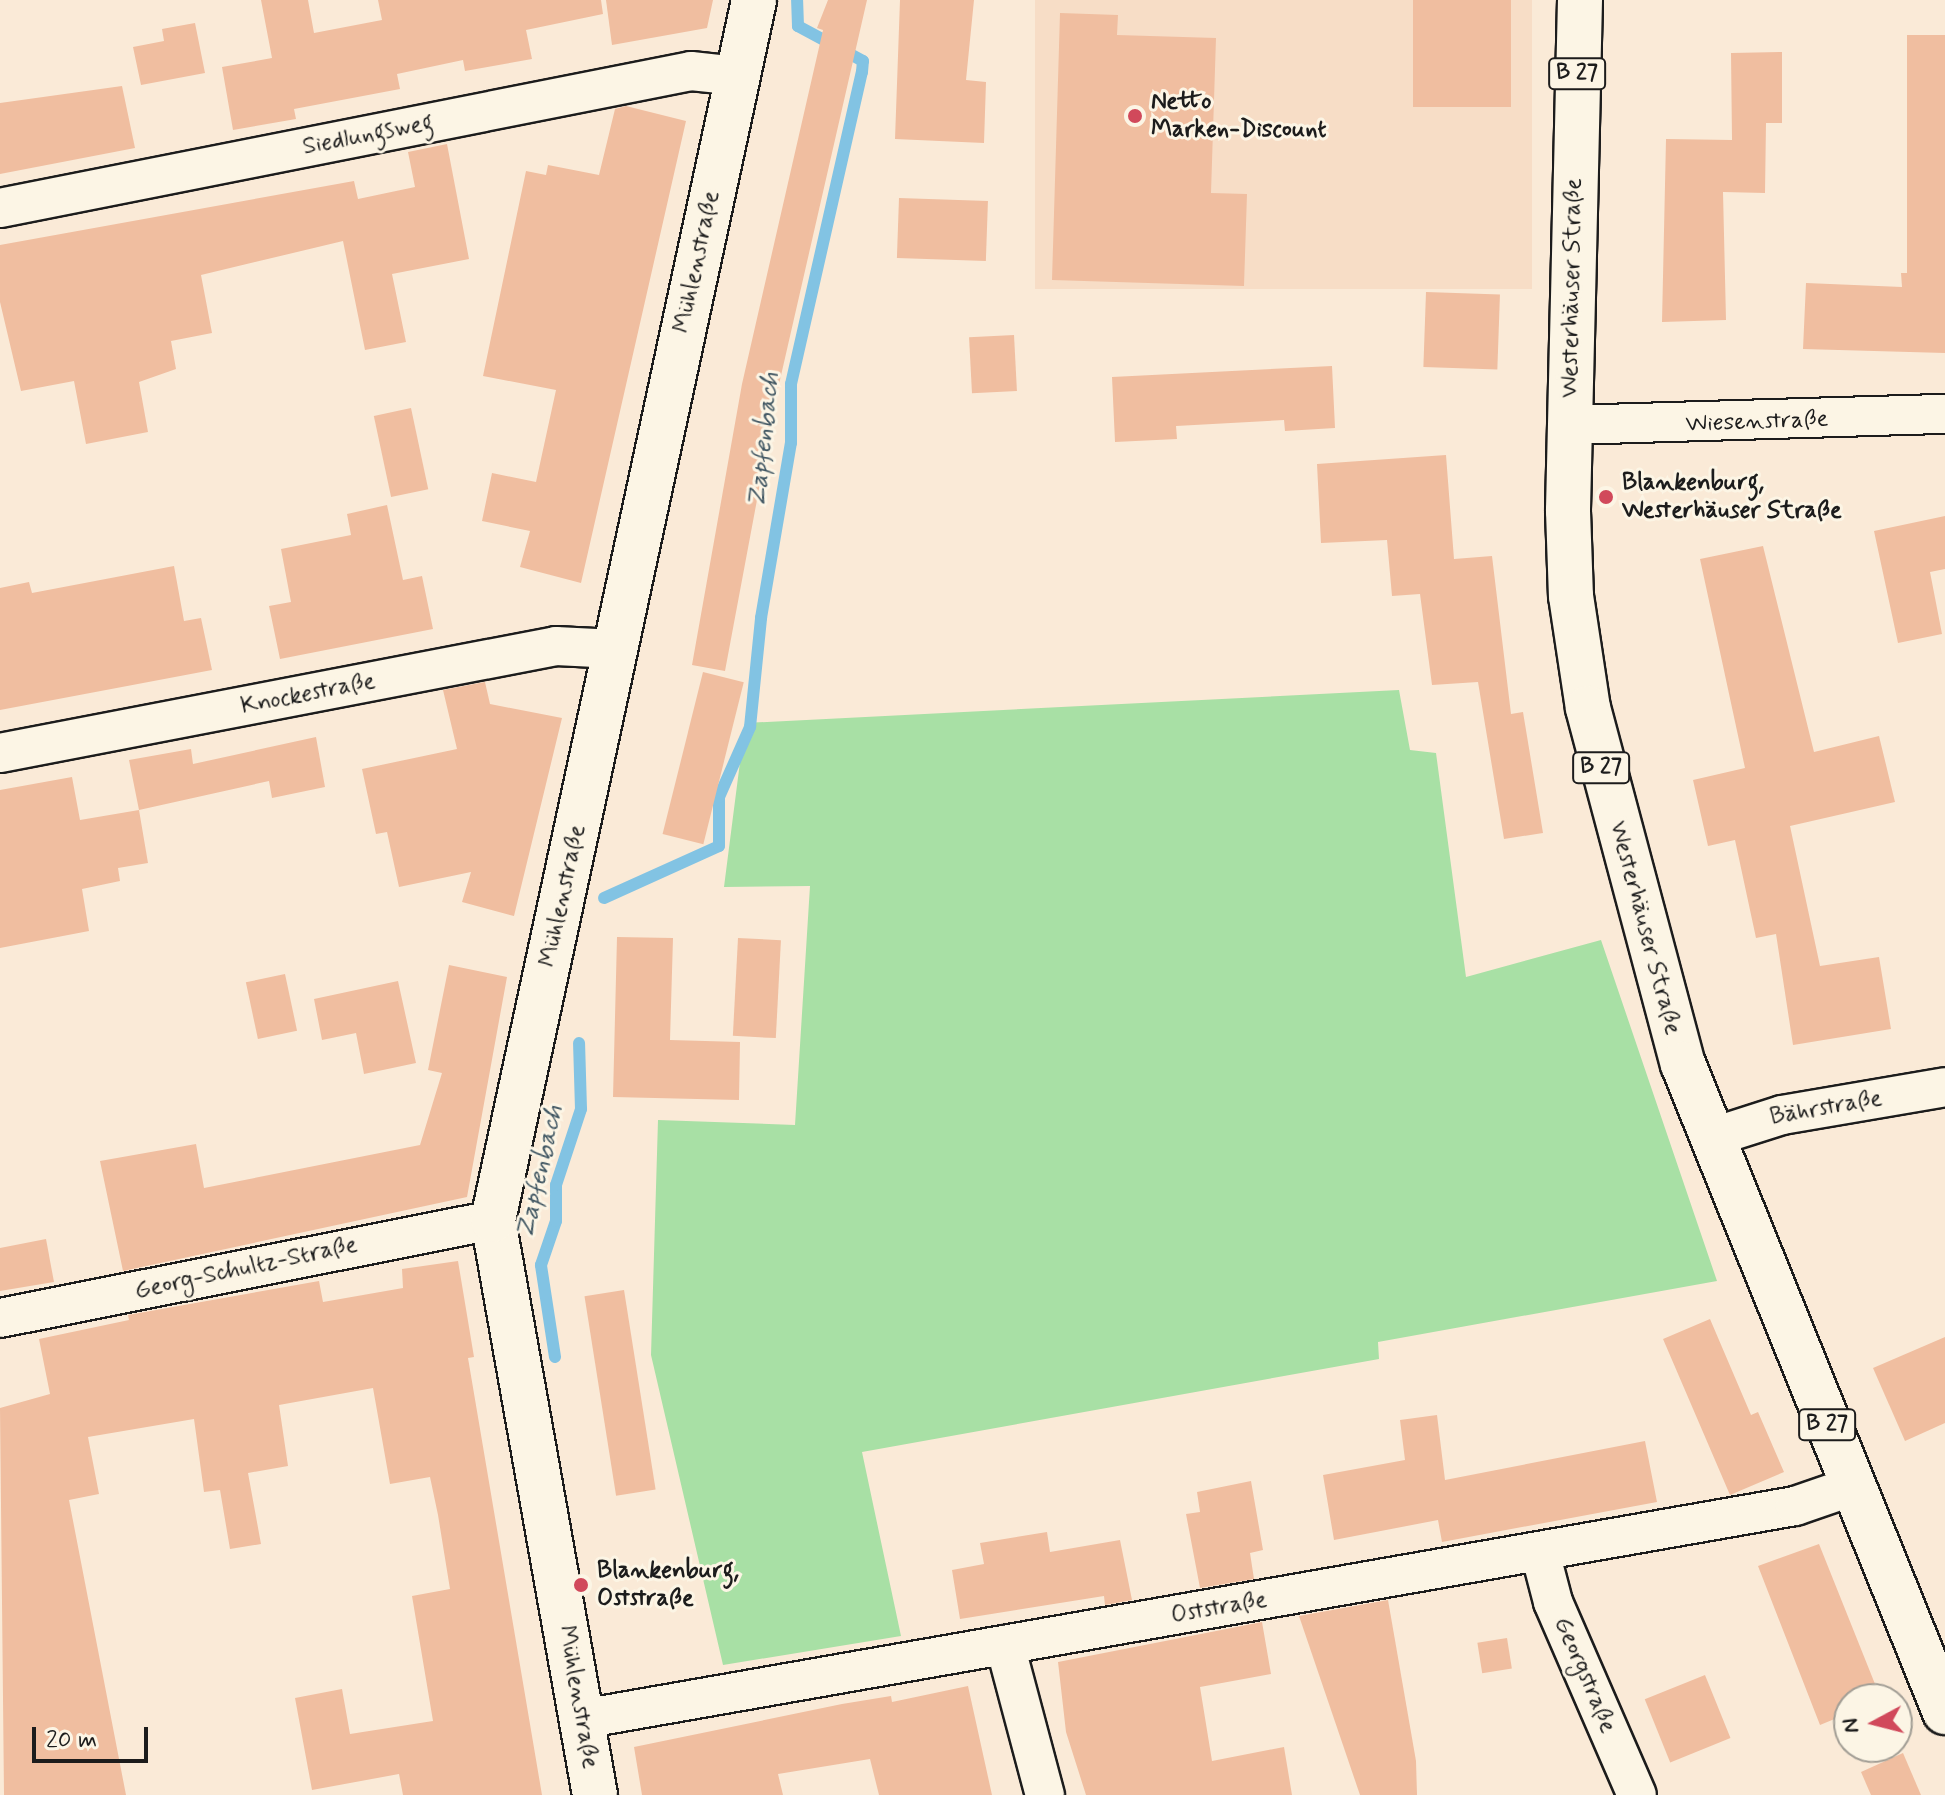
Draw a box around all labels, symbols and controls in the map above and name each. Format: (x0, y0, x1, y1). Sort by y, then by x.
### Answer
road number: B 27 (1547, 56, 1607, 92)
place label: Netto Marken-Discount (1151, 88, 1327, 144)
marker: Netto Marken-Discount (1126, 107, 1144, 125)
street label: Siedlungsweg (300, 108, 436, 162)
street label: Westerhäuser Straße (1556, 180, 1588, 396)
street label: Mühlenstraße (668, 188, 726, 336)
water label: Zapfenbach (742, 371, 788, 509)
street label: Wiesenstraße (1685, 405, 1829, 439)
place label: Blankenburg, Westerhäuser Straße (1622, 469, 1838, 525)
marker: Blankenburg, Westerhäuser Straße (1597, 488, 1615, 506)
street label: Knockestraße (238, 667, 378, 721)
road number: B 27 (1571, 750, 1631, 786)
street label: Westerhäuser Straße (1603, 820, 1687, 1036)
street label: Mühlenstraße (534, 822, 592, 970)
street label: Bährstraße (1768, 1084, 1884, 1132)
water label: Zapfenbach (511, 1102, 571, 1242)
street label: Georg-Schultz-Straße (132, 1230, 360, 1306)
road number: B 27 (1797, 1407, 1857, 1443)
place label: Blankenburg, Oststraße (597, 1557, 739, 1613)
marker: Blankenburg, Oststraße (572, 1576, 590, 1594)
street label: Oststraße (1169, 1585, 1269, 1631)
street label: Georgstraße (1548, 1613, 1622, 1737)
street label: Mühlenstraße (551, 1623, 605, 1771)
north arrow (1833, 1683, 1913, 1763)
scale bar (36, 1711, 152, 1761)
text: N (1836, 1717, 1866, 1735)
text: 20 m (46, 1725, 97, 1756)

